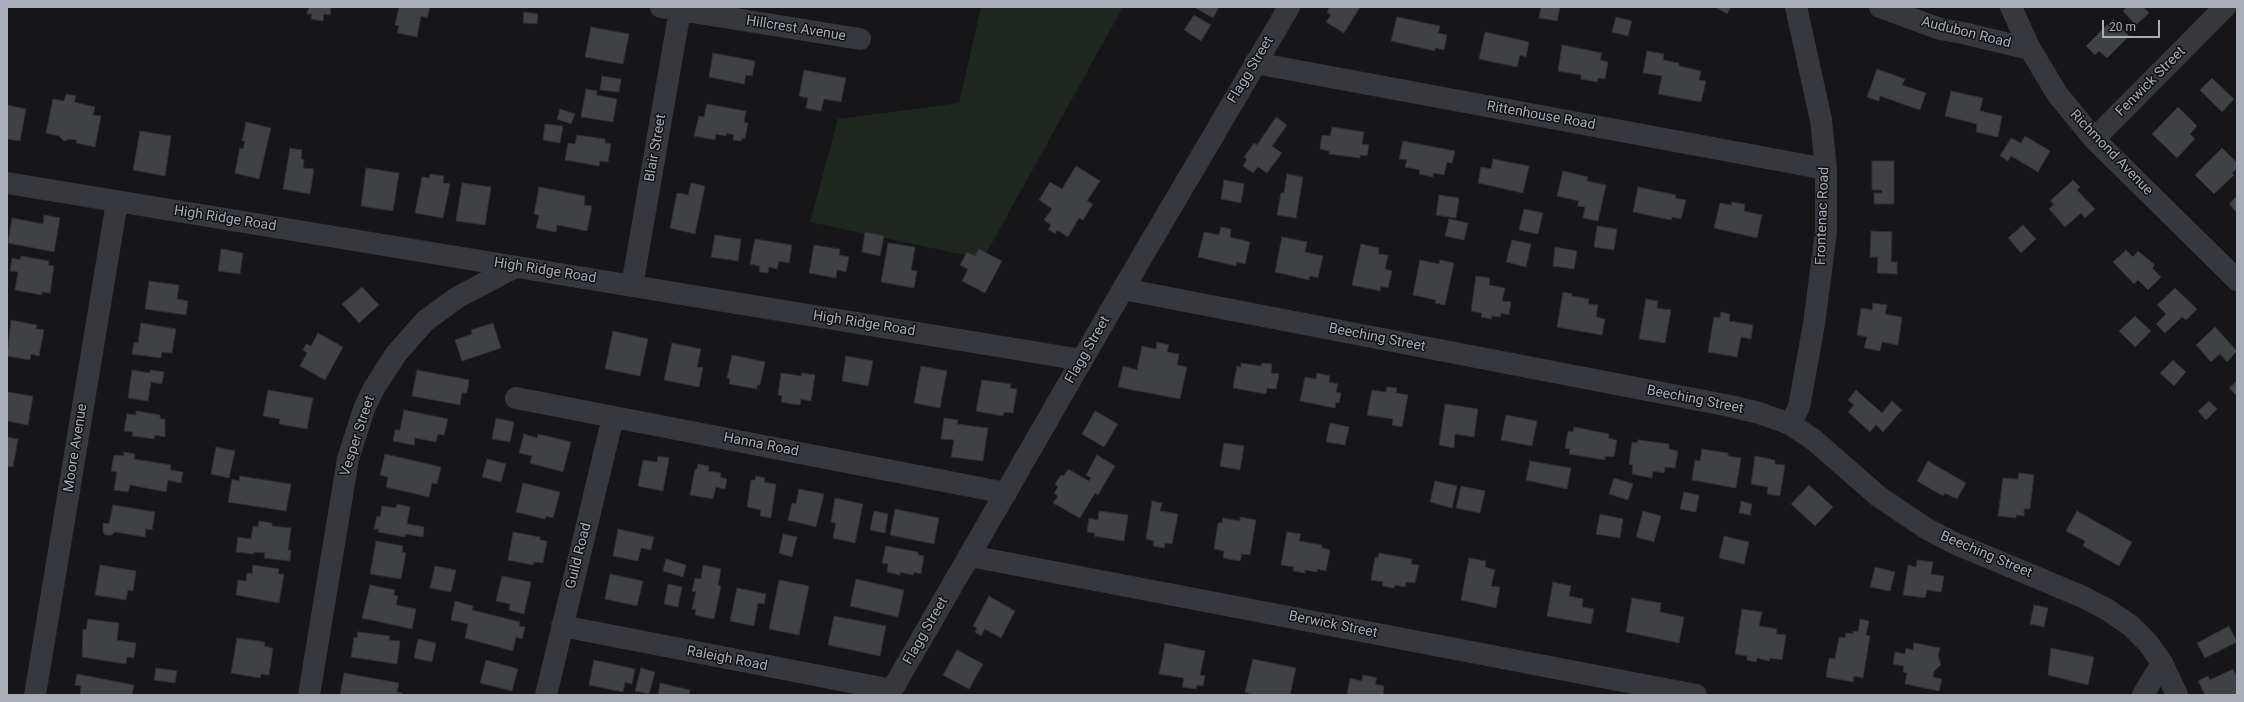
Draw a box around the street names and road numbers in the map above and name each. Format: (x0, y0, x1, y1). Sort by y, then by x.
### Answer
street label: Hillcrest Avenue (745, 13, 847, 45)
street label: Audubon Road (1920, 14, 2012, 52)
street label: Flagg Street (1225, 34, 1277, 106)
street label: Fenwick Street (2113, 44, 2189, 120)
street label: Rittenhouse Road (1485, 98, 1597, 134)
street label: Richmond Avenue (2066, 107, 2156, 199)
street label: Blair Street (642, 113, 670, 183)
street label: Frontenac Road (1813, 167, 1833, 265)
street label: High Ridge Road (173, 203, 277, 235)
street label: High Ridge Road (493, 255, 597, 287)
street label: High Ridge Road (812, 308, 916, 340)
street label: Flagg Street (1062, 313, 1114, 387)
street label: Beeching Street (1327, 320, 1427, 356)
street label: Beeching Street (1645, 382, 1745, 418)
street label: Vesper Street (337, 394, 379, 478)
street label: Moore Avenue (61, 402, 91, 494)
street label: Hanna Road (722, 429, 800, 461)
street label: Guild Road (563, 521, 595, 591)
street label: Beeching Street (1938, 528, 2034, 582)
street label: Flagg Street (900, 594, 952, 668)
street label: Berwick Street (1287, 608, 1379, 642)
street label: Raleigh Road (685, 643, 769, 675)

